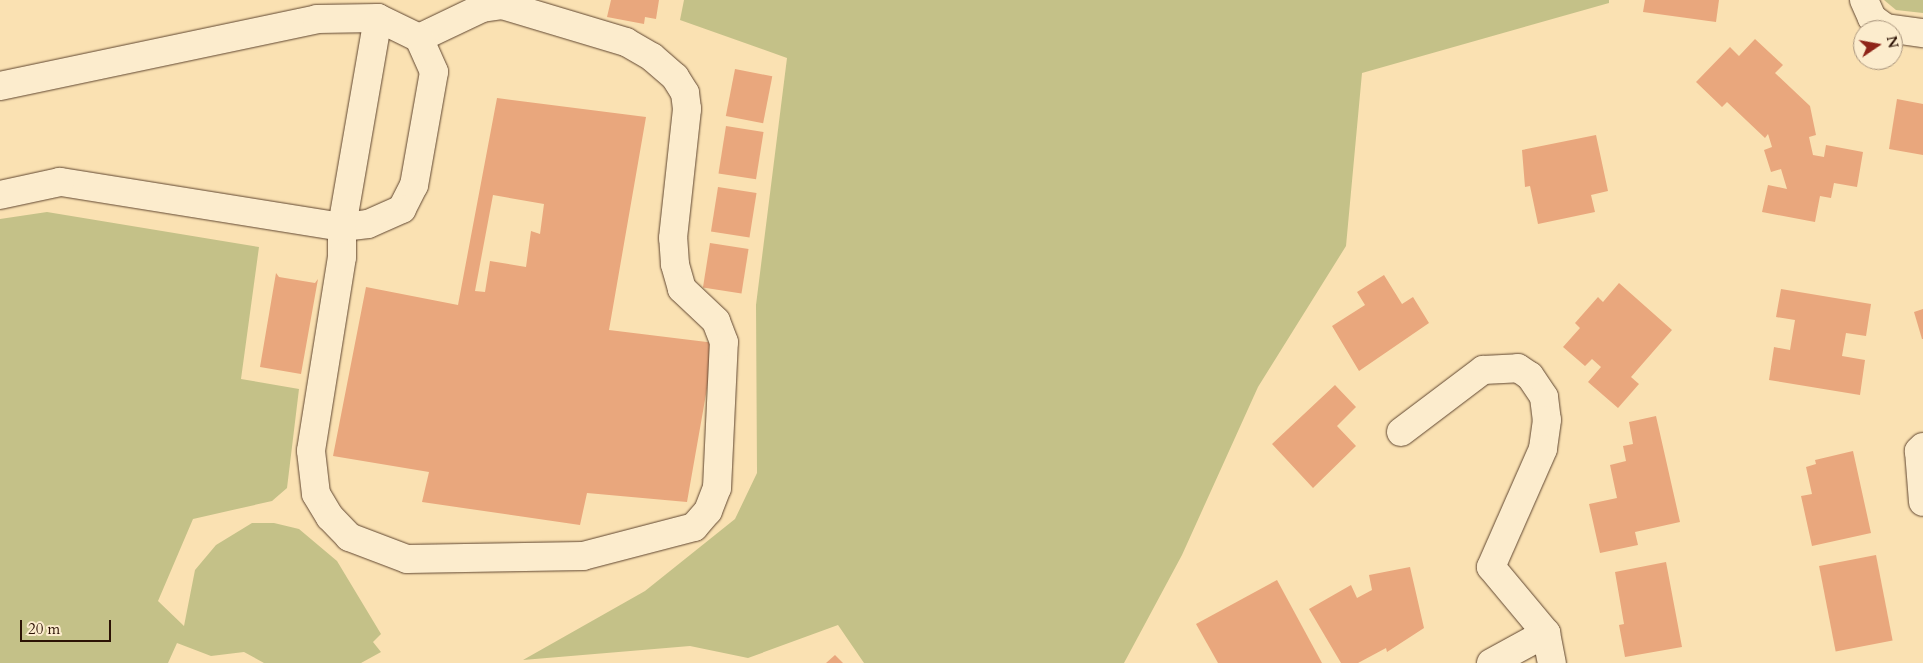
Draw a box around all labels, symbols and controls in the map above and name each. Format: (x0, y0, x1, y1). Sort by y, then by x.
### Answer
north arrow (1853, 20, 1903, 70)
text: N (1882, 34, 1903, 50)
scale bar (22, 610, 114, 642)
text: 20 m (28, 619, 60, 639)

